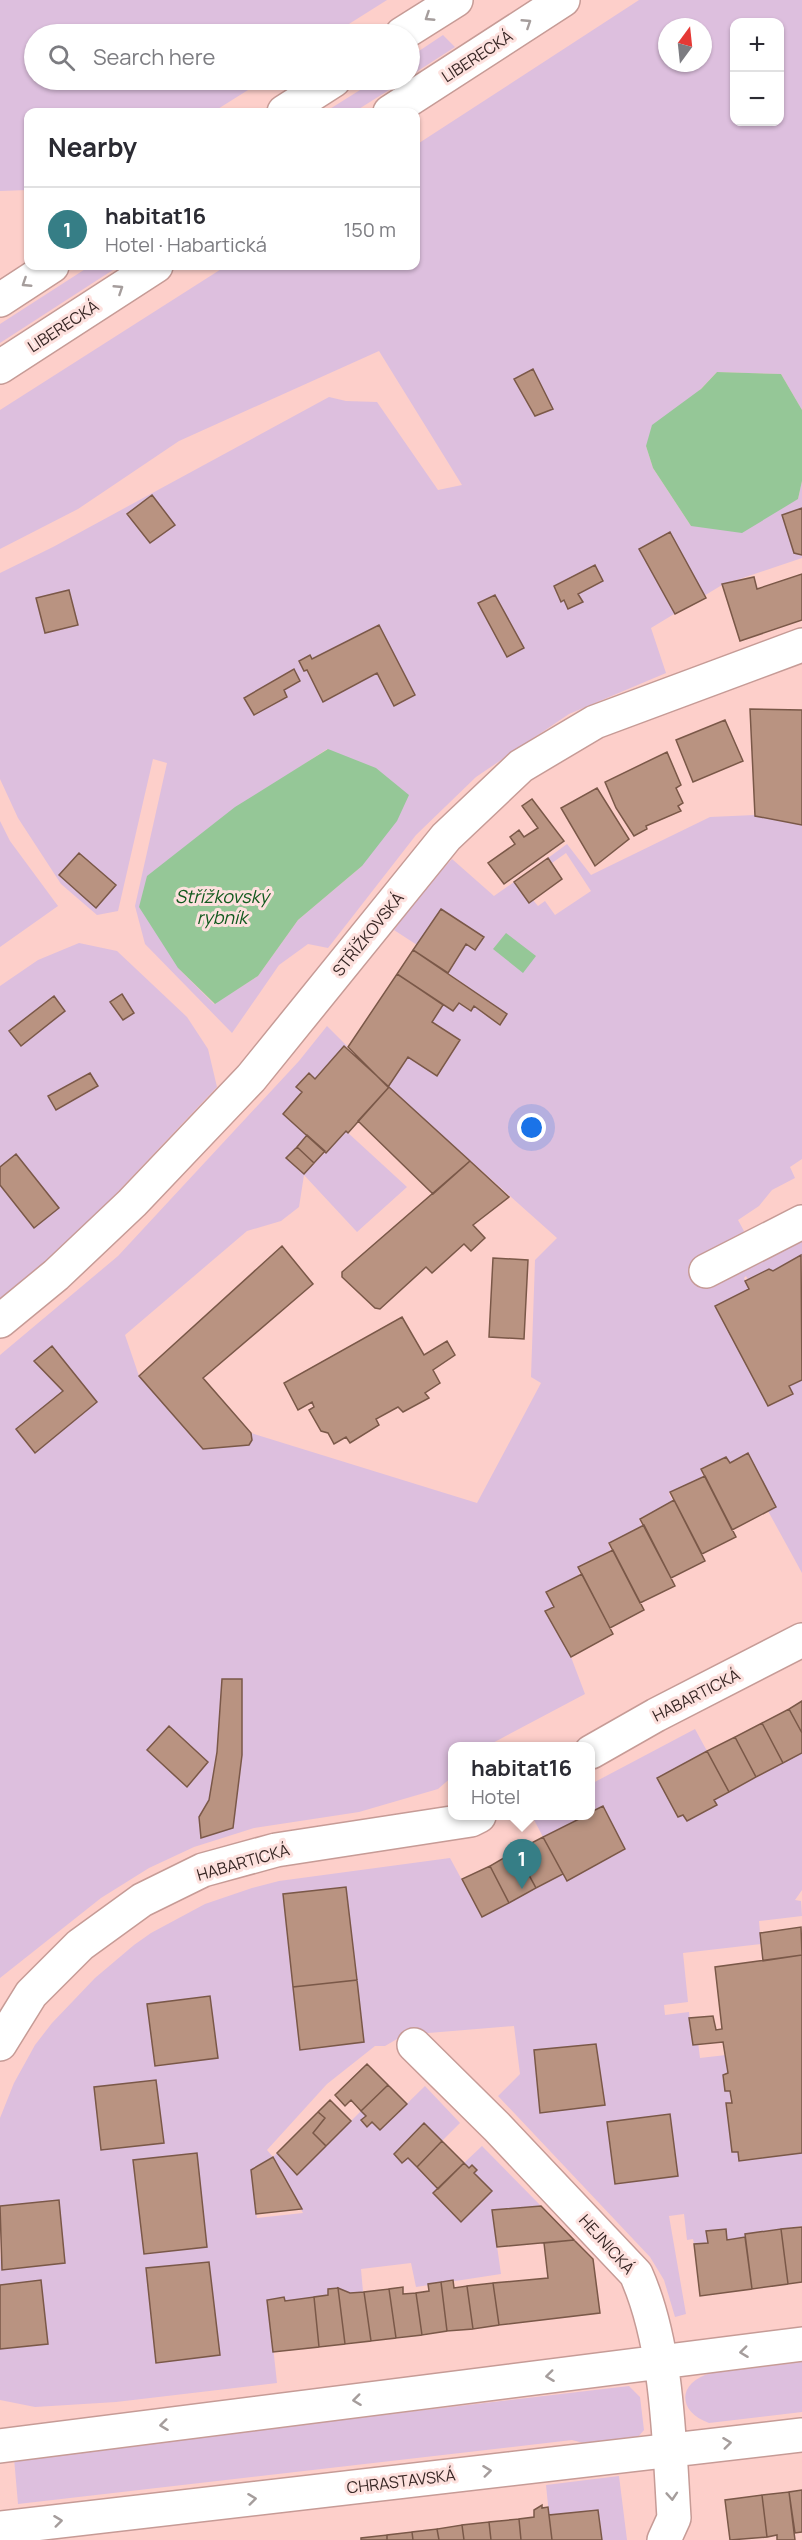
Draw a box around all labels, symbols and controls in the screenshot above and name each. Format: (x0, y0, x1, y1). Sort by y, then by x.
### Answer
one-way arrow (425, 10, 436, 21)
north arrow (658, 18, 712, 72)
map controls (730, 18, 784, 126)
button: + (730, 18, 784, 72)
one-way arrow (521, 19, 532, 30)
search box (24, 24, 420, 90)
street label: LIBERECKÁ (437, 25, 517, 87)
icon: search (45, 41, 78, 74)
text: Search here (93, 42, 215, 72)
button: − (730, 72, 784, 126)
text: Nearby (48, 129, 137, 165)
text: habitat16 (105, 201, 206, 231)
text: 1 (63, 216, 72, 243)
text: 150 m (343, 216, 396, 243)
text: Hotel · Habartická (105, 231, 267, 258)
one-way arrow (22, 275, 32, 287)
one-way arrow (113, 286, 124, 297)
street label: LIBERECKÁ (23, 295, 103, 357)
water label: Střížkovský rybník (175, 884, 272, 929)
street label: STŘÍŽKOVSKÁ (327, 887, 409, 981)
your location (517, 1113, 546, 1142)
street label: HABARTICKÁ (648, 1664, 744, 1726)
popup (448, 1742, 595, 1820)
text: habitat16 (471, 1753, 572, 1783)
text: Hotel (471, 1783, 520, 1810)
street label: HABARTICKÁ (194, 1838, 292, 1886)
pin: 1 (502, 1840, 542, 1889)
street label: HEJNICKÁ (574, 2209, 640, 2279)
one-way arrow (739, 2345, 749, 2358)
one-way arrow (546, 2369, 555, 2382)
one-way arrow (352, 2394, 362, 2406)
one-way arrow (159, 2418, 168, 2431)
one-way arrow (723, 2438, 732, 2450)
street label: CHRASTAVSKÁ (345, 2463, 457, 2499)
one-way arrow (483, 2466, 492, 2478)
one-way arrow (666, 2492, 679, 2501)
one-way arrow (247, 2493, 256, 2506)
one-way arrow (54, 2516, 63, 2528)

